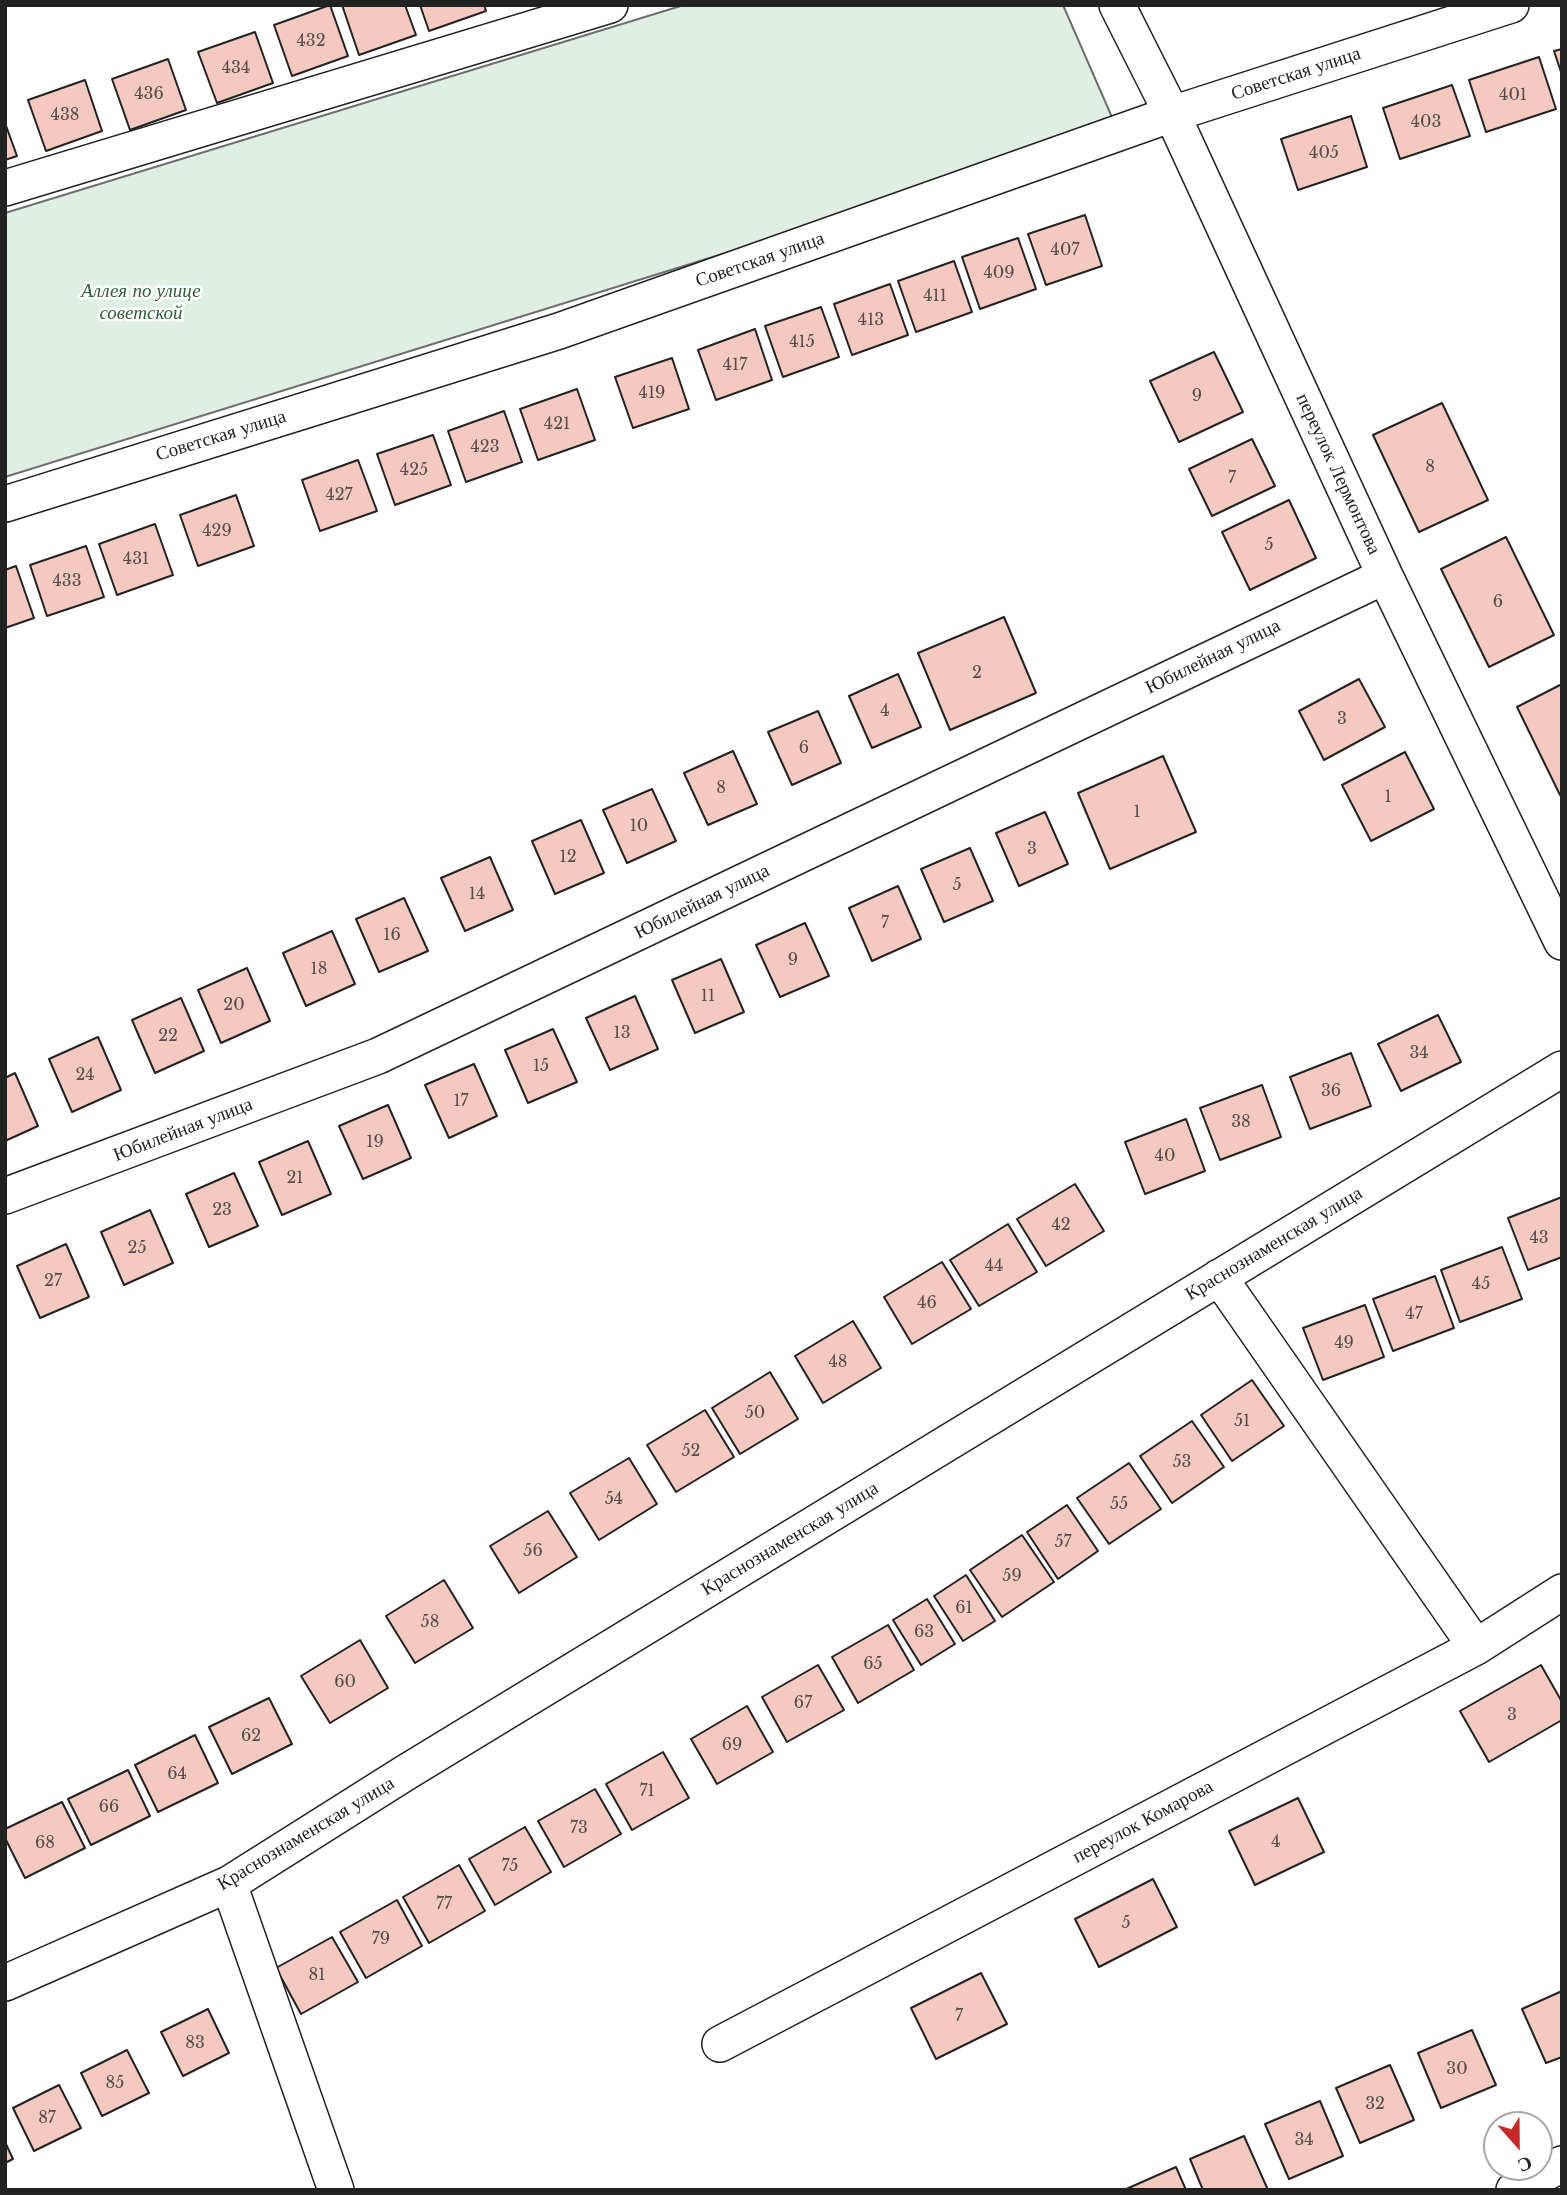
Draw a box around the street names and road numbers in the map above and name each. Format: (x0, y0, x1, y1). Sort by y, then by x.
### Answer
street label: Советская улица (1228, 42, 1364, 106)
street label: Советская улица (693, 227, 827, 293)
street label: переулок Лермонтова (1291, 390, 1385, 558)
street label: Советская улица (153, 405, 289, 467)
street label: Юбилейная улица (1142, 614, 1284, 700)
street label: Юбилейная улица (631, 859, 773, 945)
street label: Юбилейная улица (110, 1093, 256, 1167)
street label: Краснознаменская улица (1181, 1182, 1367, 1306)
street label: Краснознаменская улица (697, 1477, 883, 1601)
street label: Краснознаменская улица (213, 1772, 399, 1896)
street label: переулок Комарова (1069, 1775, 1217, 1869)

